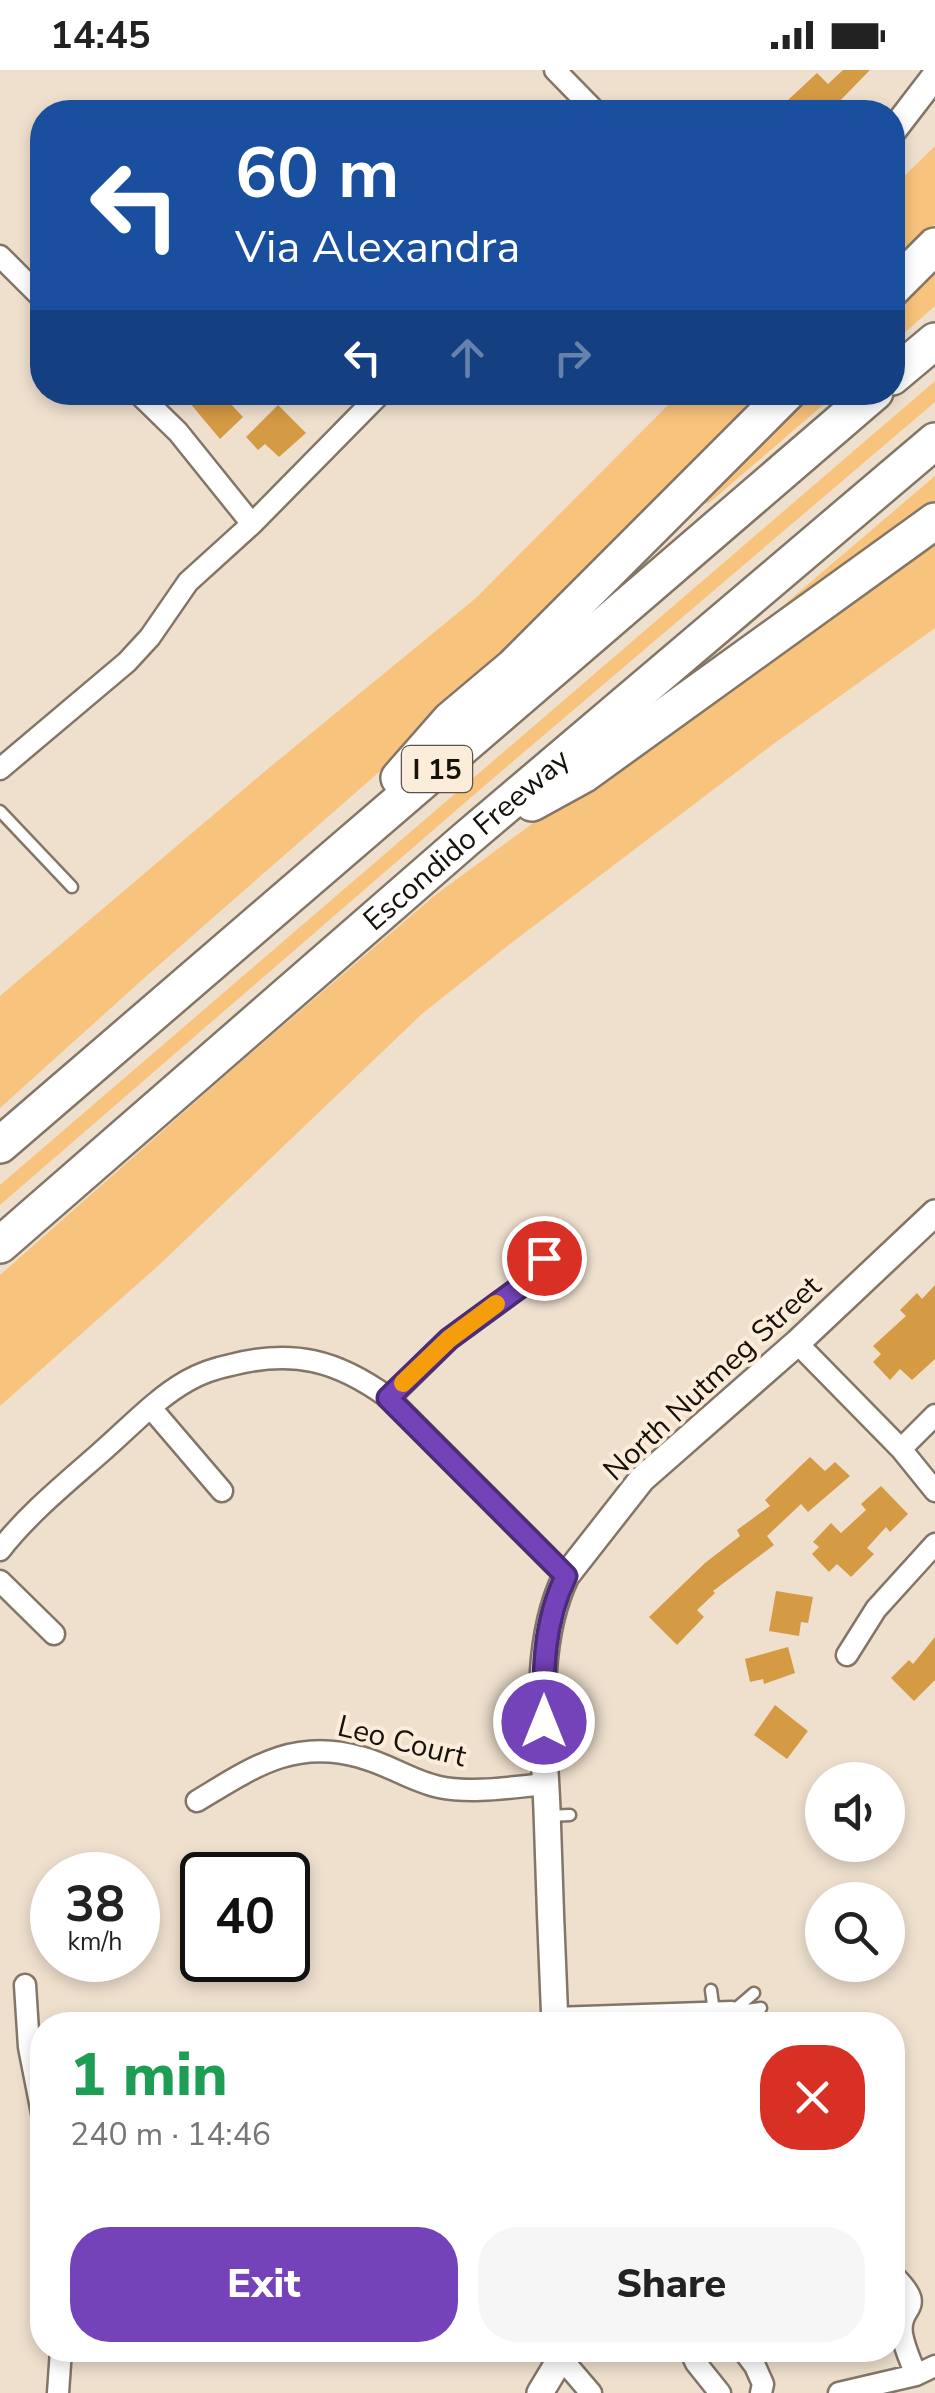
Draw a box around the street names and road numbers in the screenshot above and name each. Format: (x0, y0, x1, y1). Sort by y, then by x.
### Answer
street label: Escondido Freeway (355, 739, 579, 940)
road number: I 15 (402, 746, 472, 792)
street label: North Nutmeg Street (595, 1266, 831, 1490)
street label: Leo Court (333, 1706, 471, 1777)

